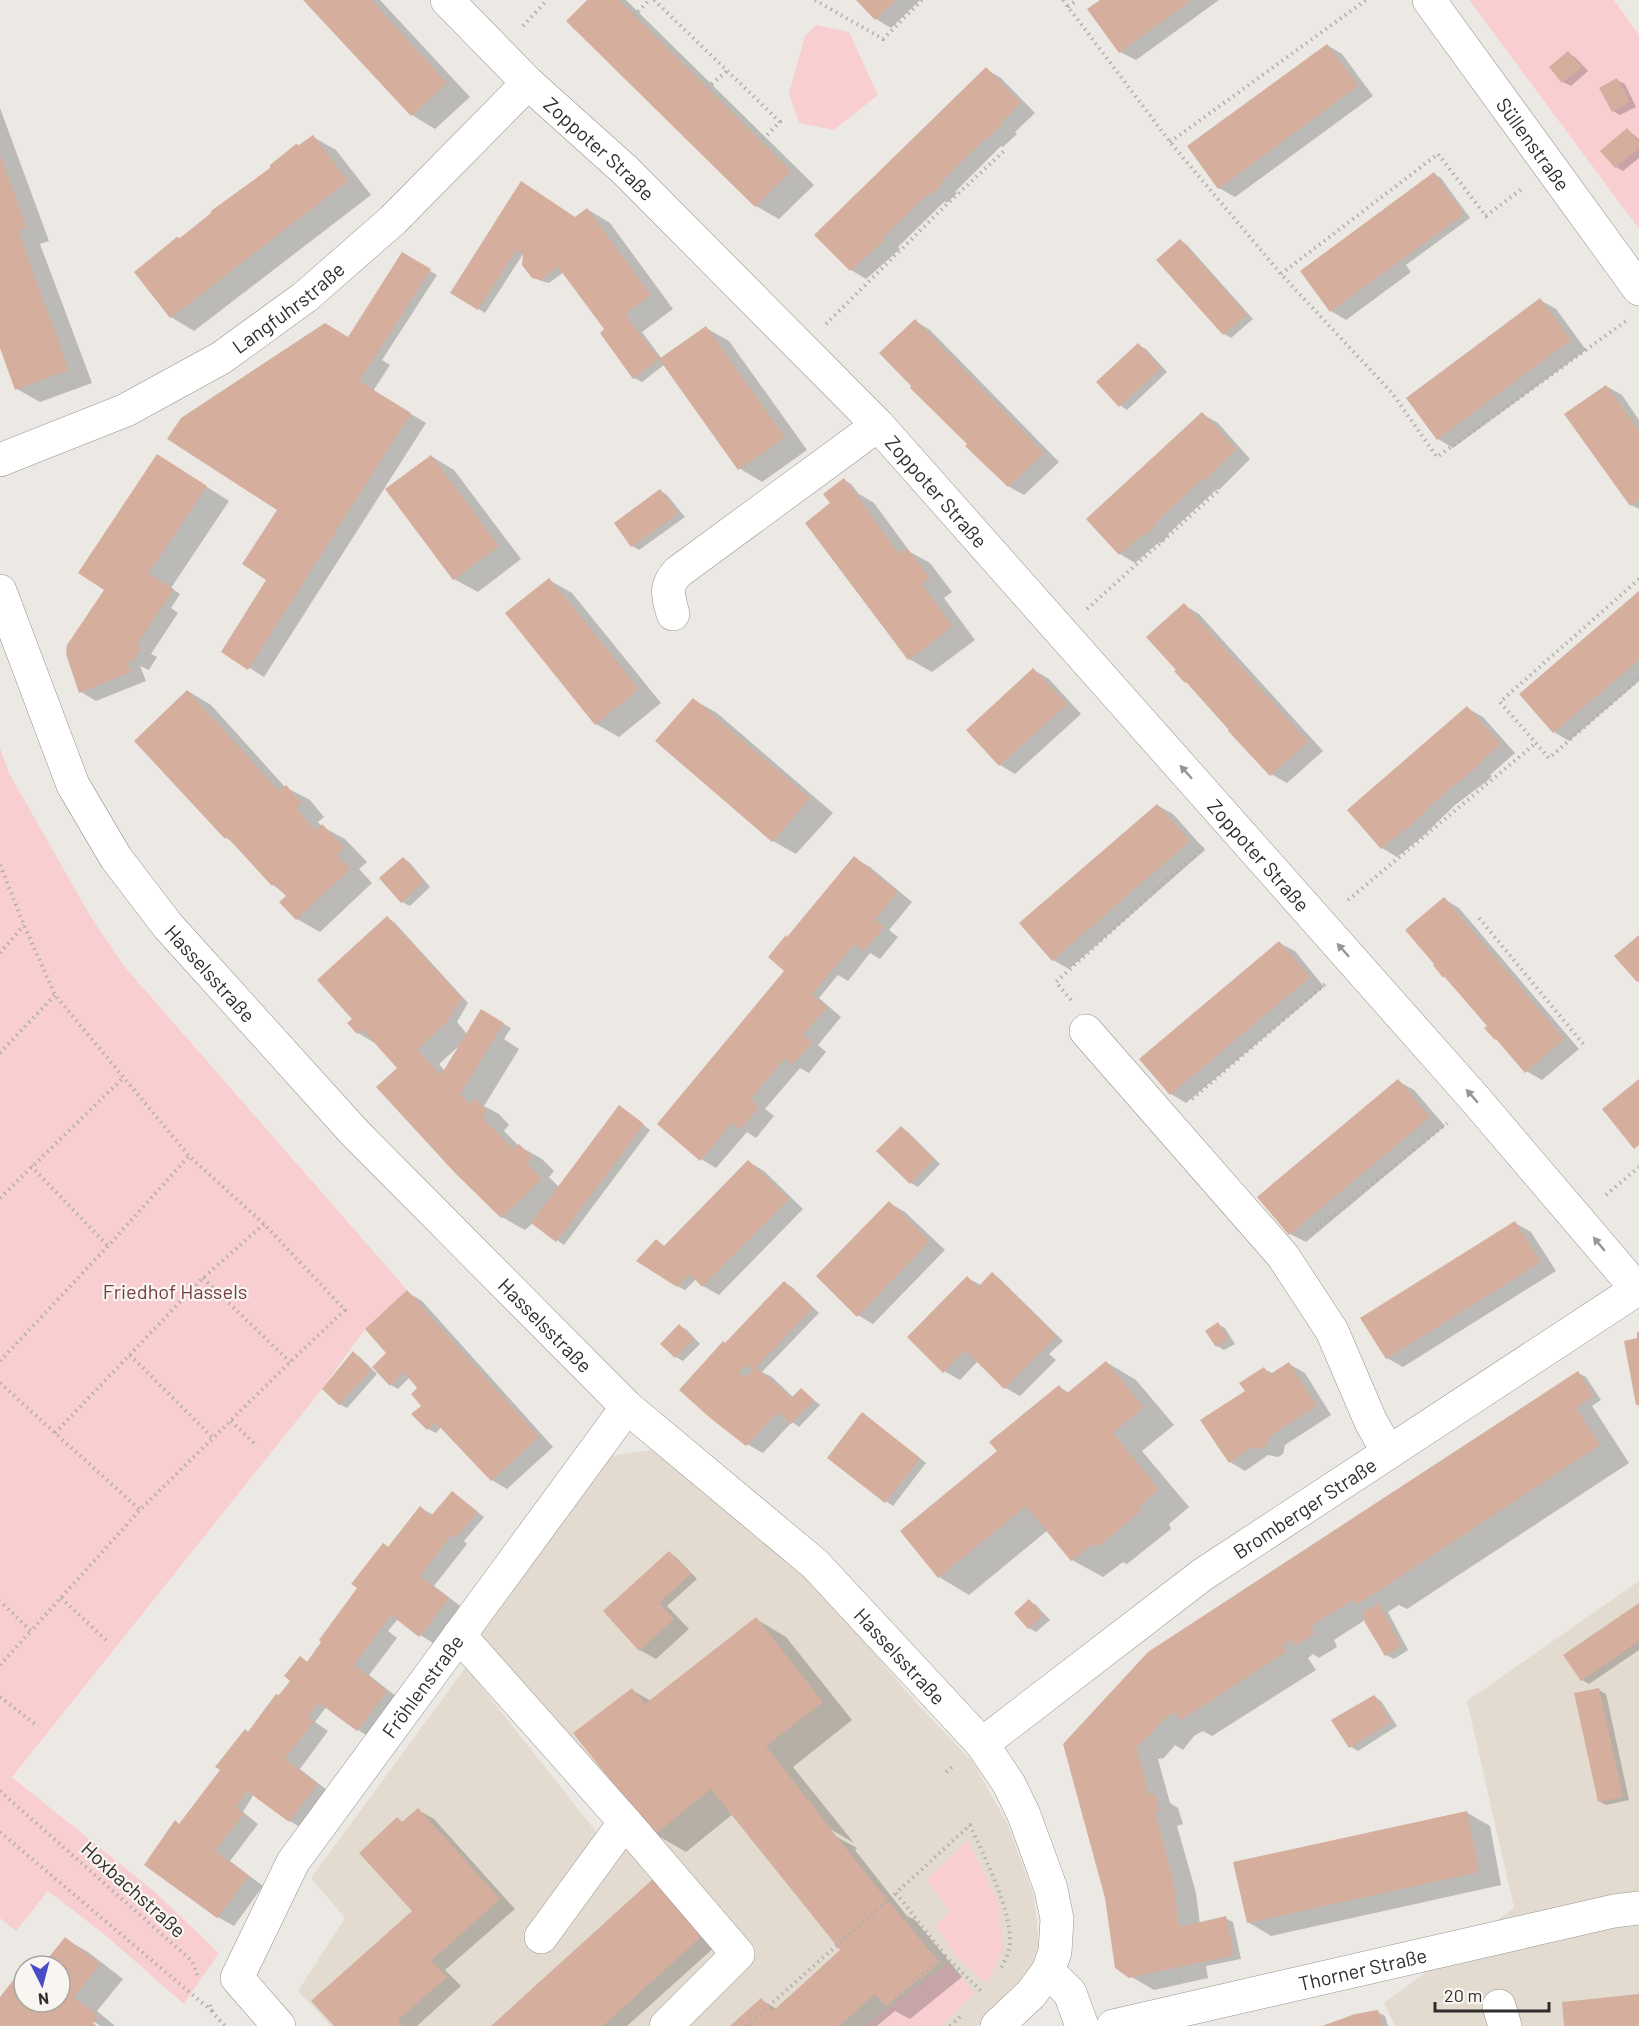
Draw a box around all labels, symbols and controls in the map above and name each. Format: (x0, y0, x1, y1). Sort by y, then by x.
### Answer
street label: Zoppoter Straße (539, 92, 660, 205)
street label: Süllenstraße (1492, 93, 1575, 195)
street label: Langfuhrstraße (227, 256, 349, 358)
street label: Zoppoter Straße (881, 430, 993, 552)
one-way arrow (1180, 765, 1193, 780)
street label: Zoppoter Straße (1203, 794, 1315, 916)
street label: Hasselsstraße (160, 919, 261, 1027)
one-way arrow (1337, 943, 1350, 958)
one-way arrow (1466, 1089, 1479, 1104)
one-way arrow (1593, 1237, 1606, 1252)
street label: Hasselsstraße (494, 1273, 597, 1377)
park label: Friedhof Hassels (103, 1279, 247, 1303)
street label: Bromberger Straße (1228, 1452, 1381, 1563)
street label: Hasselsstraße (850, 1603, 951, 1709)
street label: Fröhlenstraße (376, 1630, 468, 1742)
street label: Hoxbachstraße (77, 1836, 191, 1942)
street label: Thorner Straße (1296, 1942, 1429, 1995)
north arrow (12, 1954, 72, 2014)
scale bar (1435, 1975, 1549, 2013)
text: 20 m (1444, 1984, 1482, 2006)
text: N (37, 1989, 50, 2009)

